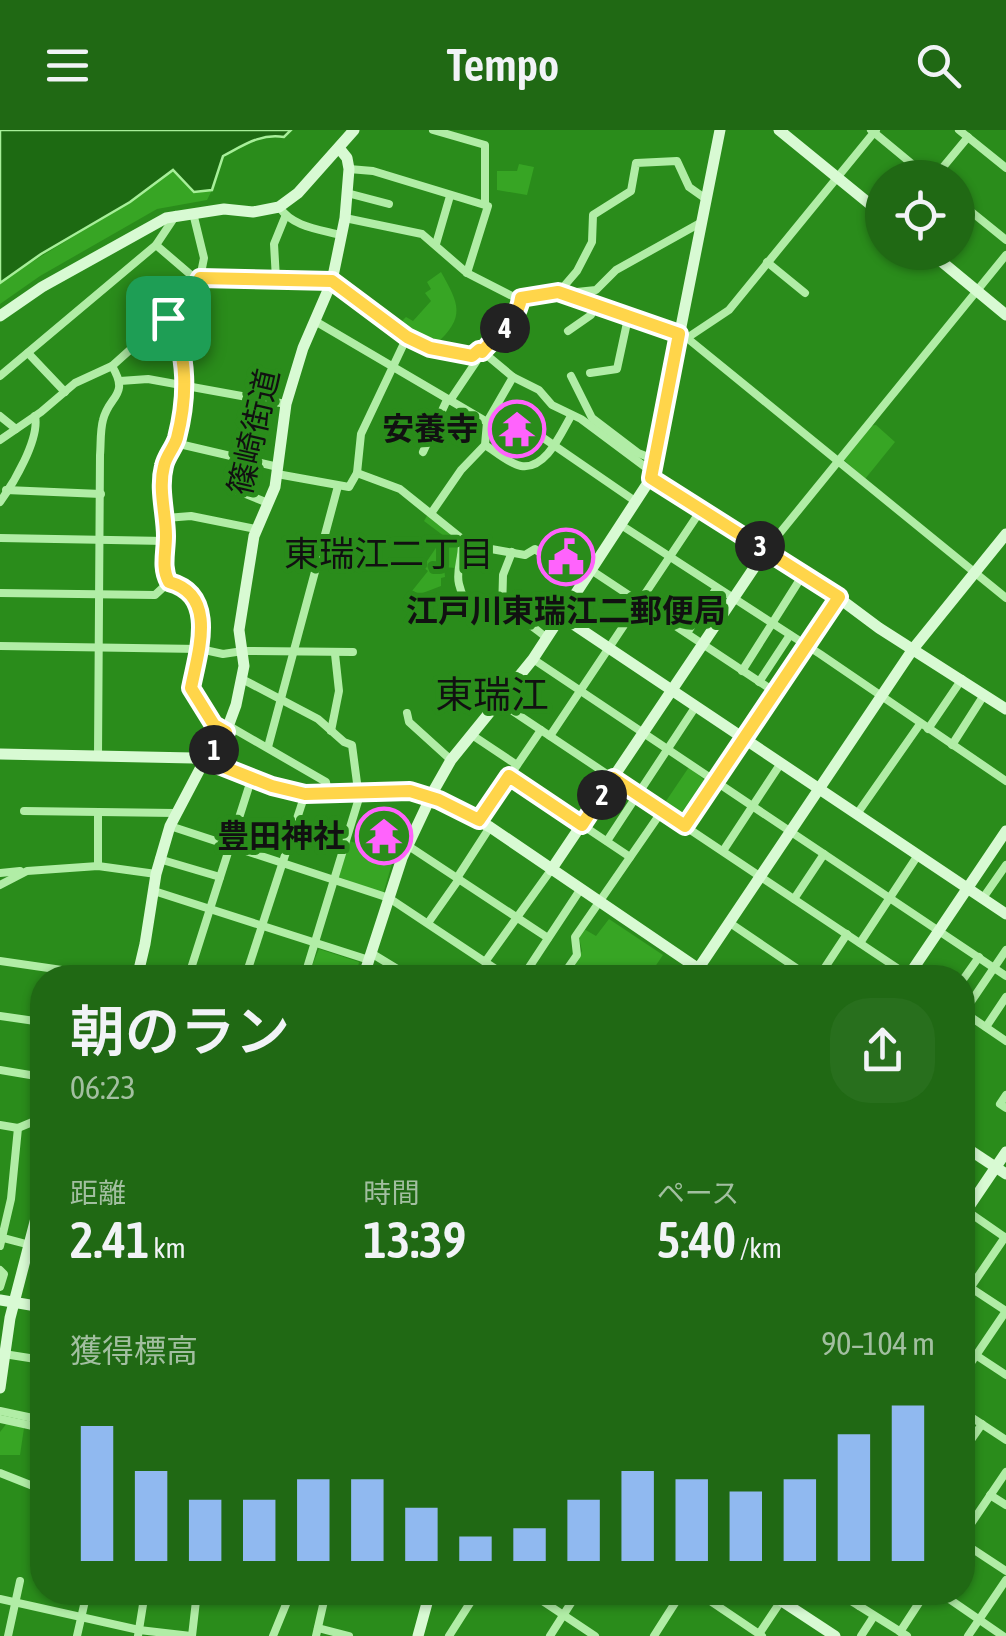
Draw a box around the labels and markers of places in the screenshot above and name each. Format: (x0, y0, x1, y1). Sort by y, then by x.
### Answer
pin (126, 276, 211, 361)
pin: 4 (480, 303, 530, 353)
temple icon: 安養寺 (487, 399, 547, 459)
place label: 安養寺 (382, 410, 478, 447)
pin: 3 (735, 521, 785, 571)
public building icon: 江戸川東瑞江二郵便局 (536, 527, 596, 587)
place label: 江戸川東瑞江二郵便局 (406, 592, 726, 629)
pin: 1 (189, 725, 239, 775)
pin: 2 (577, 770, 627, 820)
temple icon: 豊田神社 (354, 806, 414, 866)
place label: 豊田神社 (217, 817, 345, 854)

